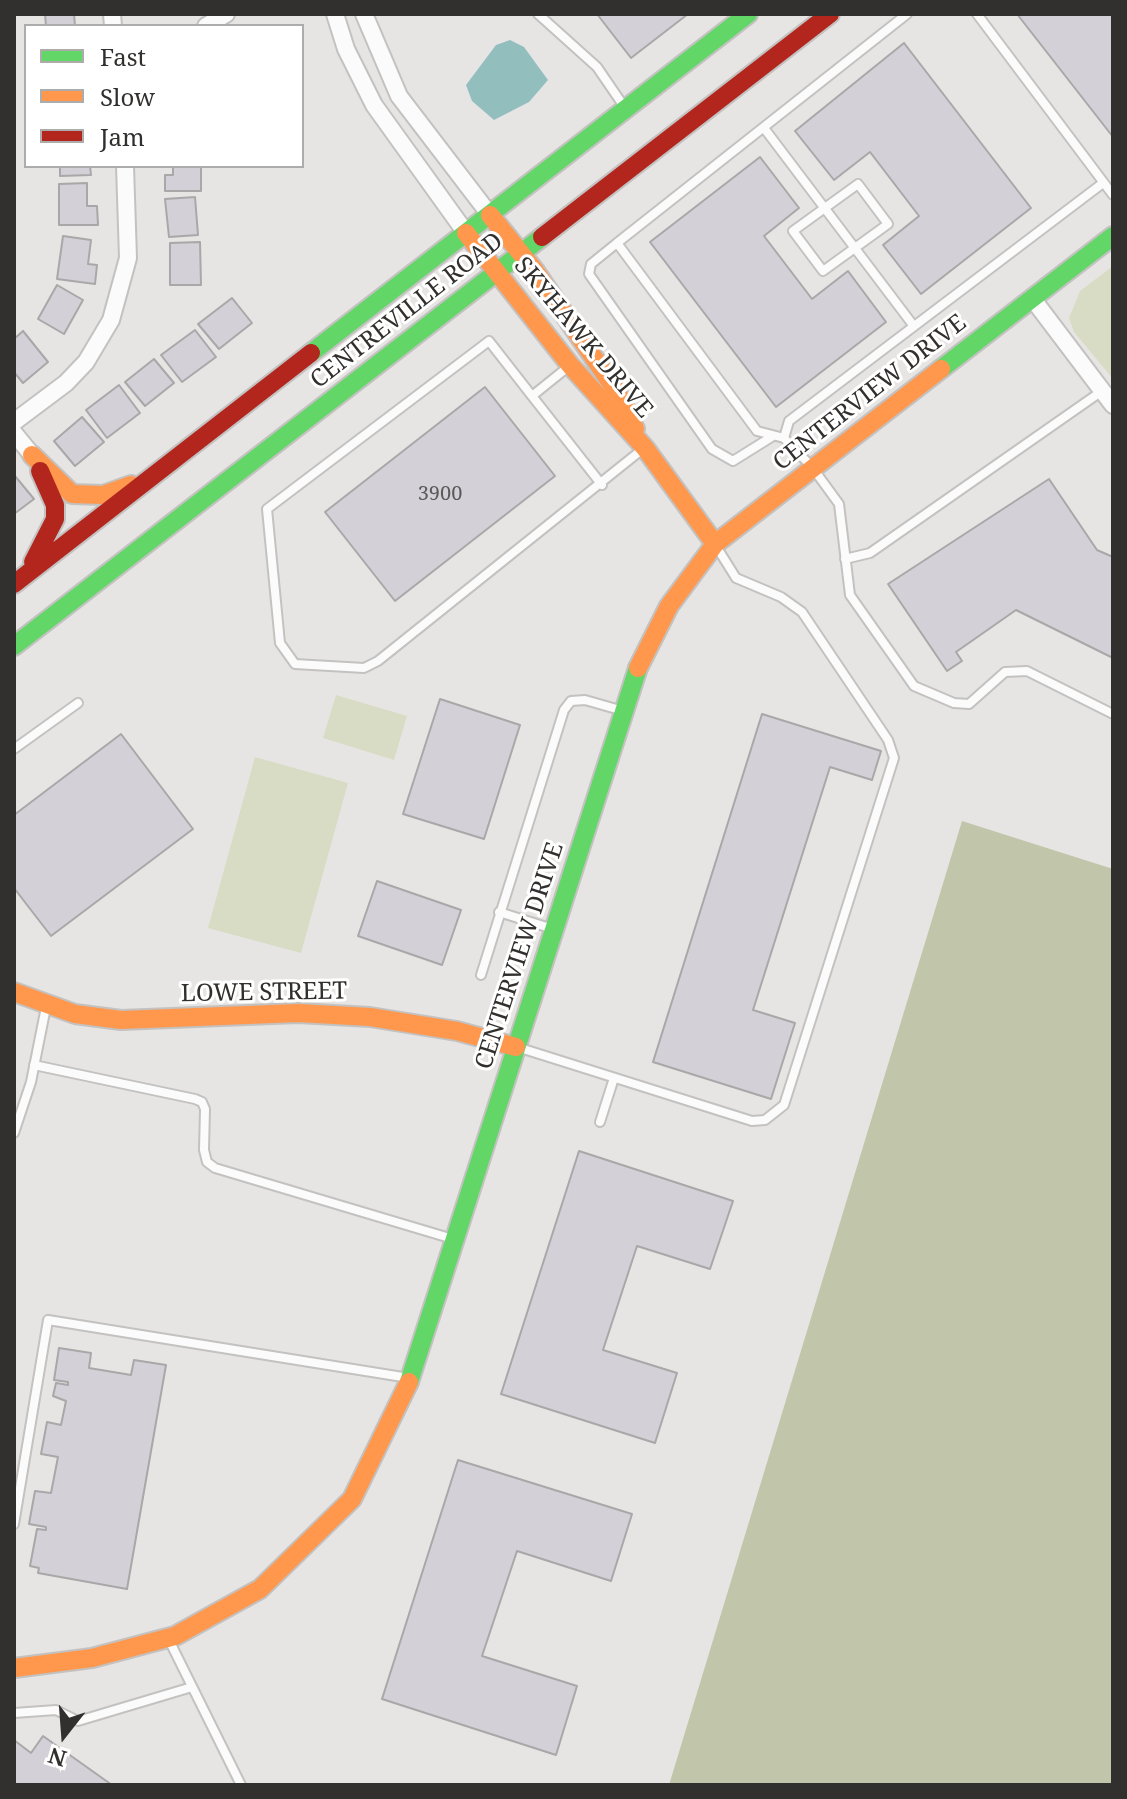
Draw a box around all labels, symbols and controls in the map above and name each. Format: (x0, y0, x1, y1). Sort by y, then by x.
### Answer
legend (24, 24, 304, 168)
text: Fast (100, 40, 146, 73)
text: Slow (100, 80, 155, 113)
text: Jam (100, 120, 145, 153)
street label: CENTREVILLE ROAD (305, 227, 509, 395)
street label: SKYHAWK DRIVE (508, 252, 658, 424)
street label: CENTERVIEW DRIVE (768, 309, 972, 477)
house number: 3900 (418, 482, 462, 506)
street label: CENTERVIEW DRIVE (470, 839, 570, 1073)
street label: LOWE STREET (181, 977, 347, 1009)
north arrow (24, 1695, 104, 1775)
text: N (44, 1741, 70, 1775)

